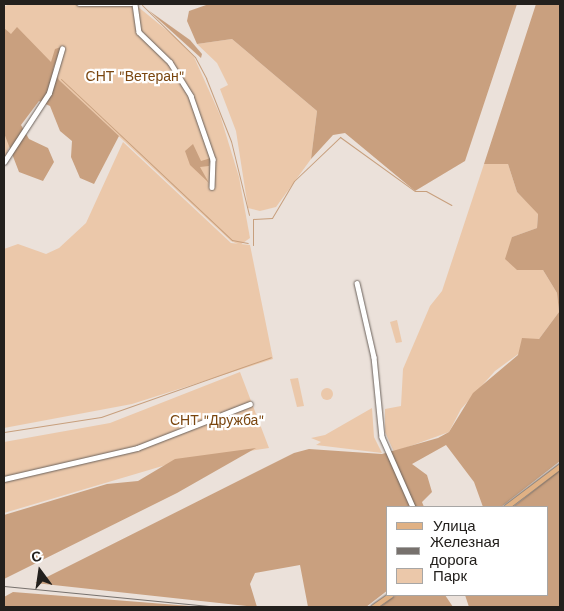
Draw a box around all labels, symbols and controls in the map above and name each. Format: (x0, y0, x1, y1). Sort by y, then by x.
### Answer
park label: СНТ "Ветеран" (86, 68, 184, 84)
park label: СНТ "Дружба" (170, 412, 264, 428)
legend (386, 506, 549, 596)
text: Улица (433, 517, 476, 535)
text: Железная дорога (430, 533, 500, 569)
north arrow (15, 546, 65, 596)
text: С (30, 547, 43, 565)
text: Парк (433, 567, 467, 585)

